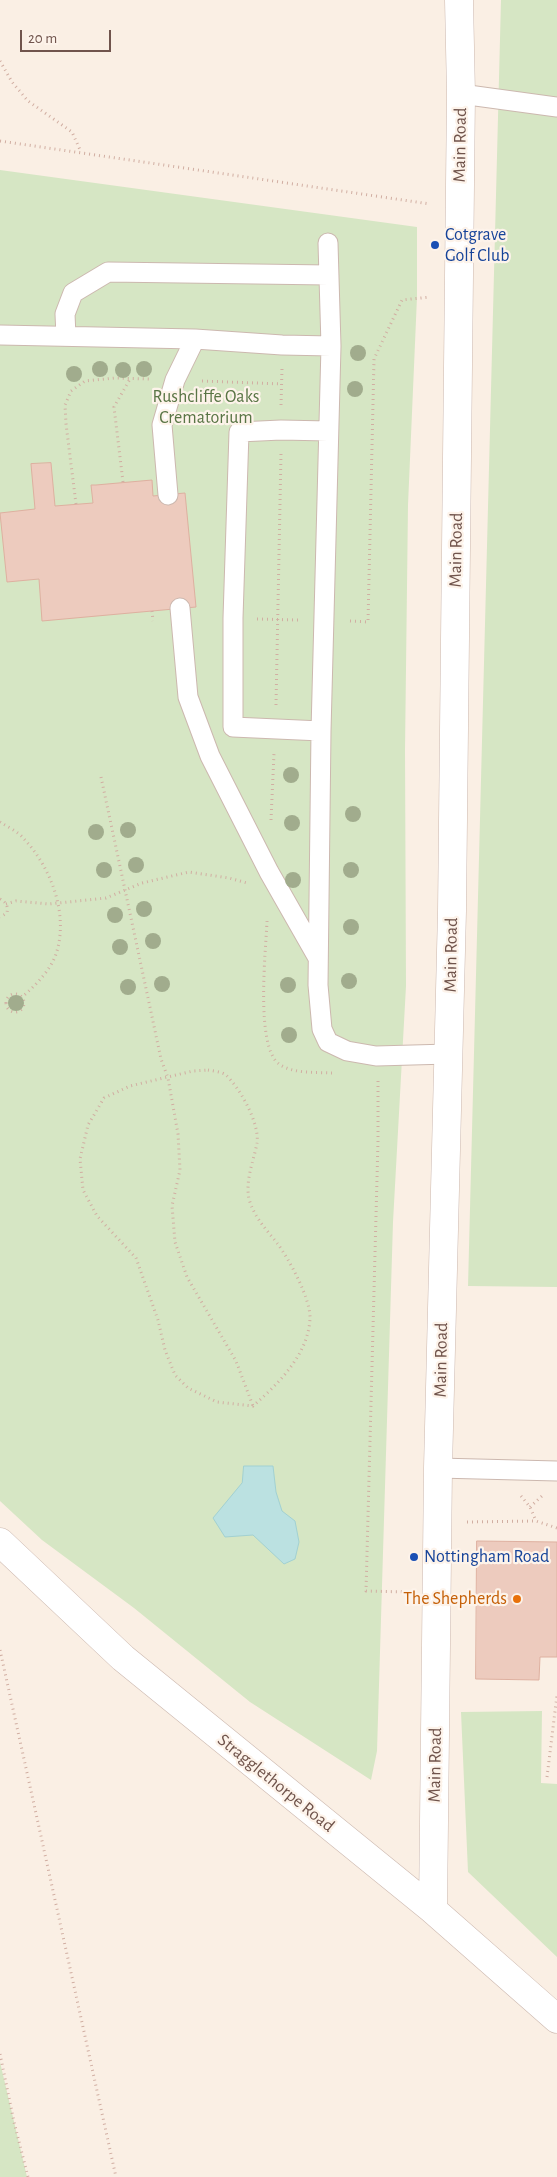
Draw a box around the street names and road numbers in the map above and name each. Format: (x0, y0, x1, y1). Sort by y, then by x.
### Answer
street label: Main Road (449, 107, 471, 183)
street label: Main Road (445, 512, 467, 588)
street label: Main Road (440, 917, 462, 993)
street label: Main Road (430, 1322, 452, 1398)
street label: Main Road (424, 1727, 446, 1803)
street label: Stragglethorpe Road (213, 1729, 339, 1837)

